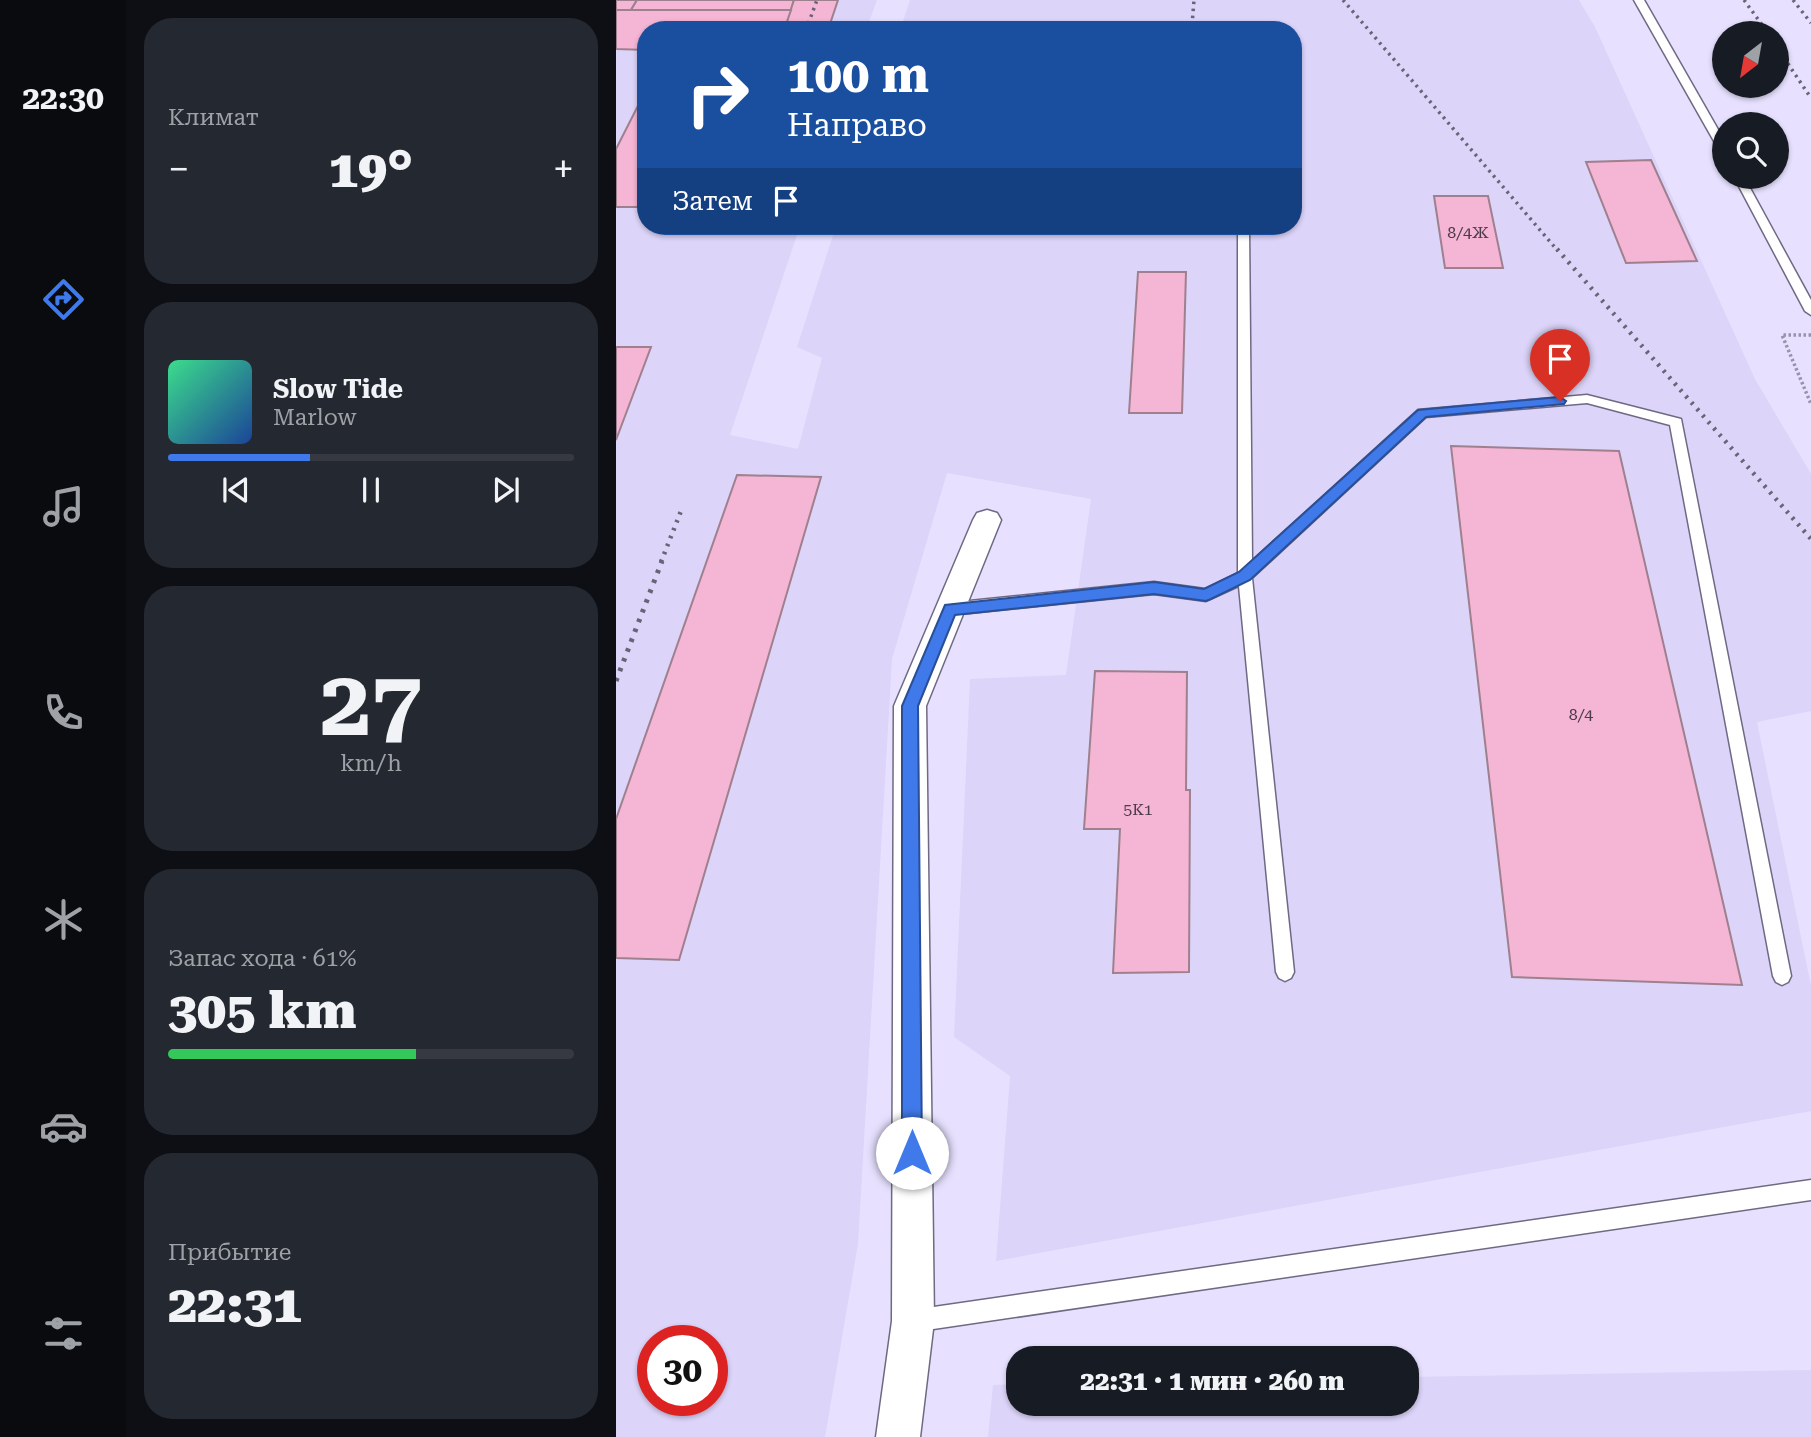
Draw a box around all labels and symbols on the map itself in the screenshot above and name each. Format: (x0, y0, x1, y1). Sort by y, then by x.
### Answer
north arrow (1712, 21, 1788, 98)
house number: 8/4Ж (1447, 223, 1489, 242)
pin (1530, 329, 1590, 401)
house number: 8/4 (1569, 705, 1593, 724)
house number: 5К1 (1123, 800, 1153, 819)
position arrow (875, 1116, 949, 1190)
speed limit sign: 30 (637, 1325, 728, 1416)

